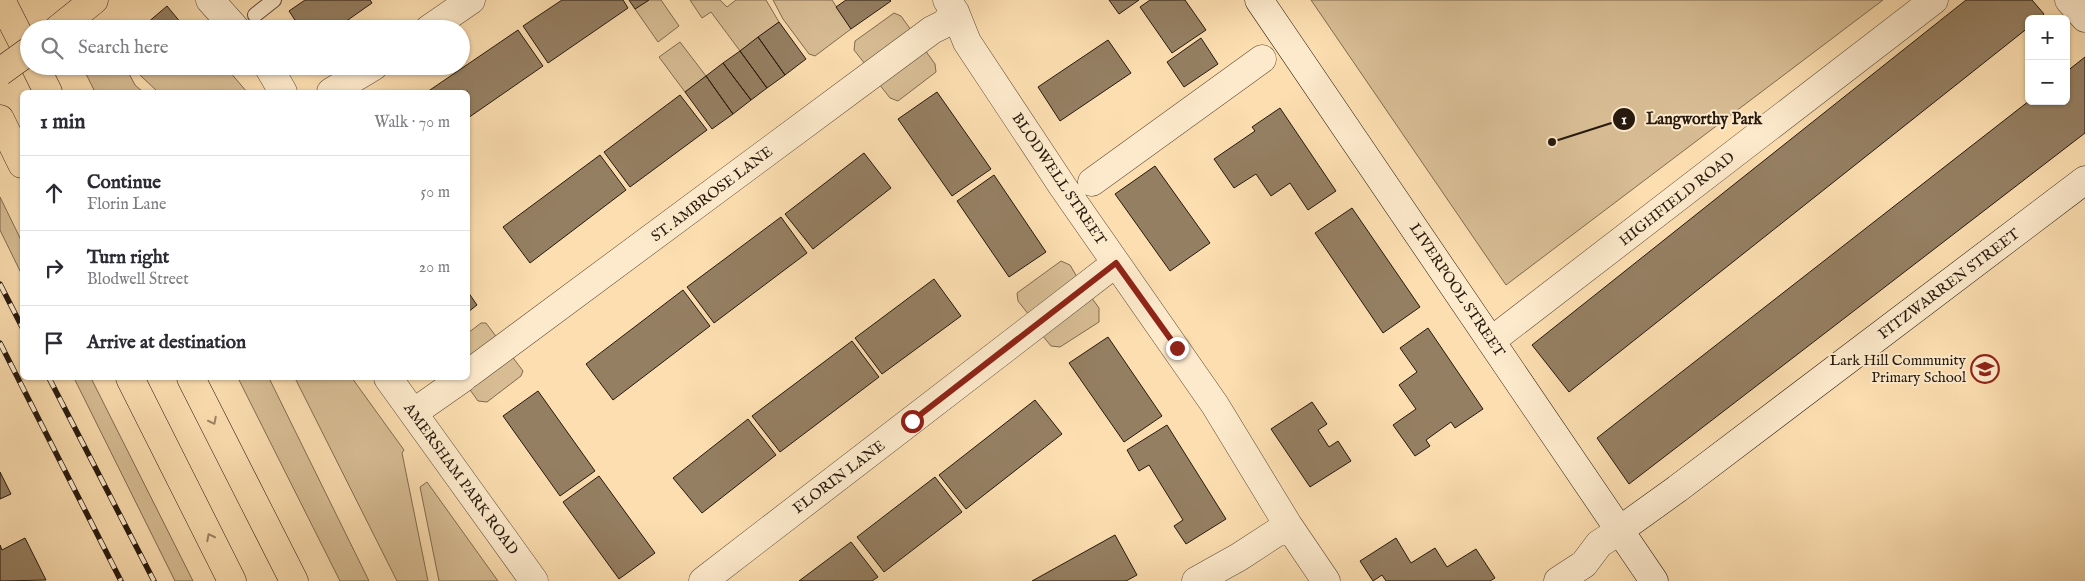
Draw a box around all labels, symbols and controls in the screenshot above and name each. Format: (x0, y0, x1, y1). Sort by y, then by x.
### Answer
map controls (2025, 15, 2070, 105)
button: + (2025, 15, 2070, 60)
search box (20, 20, 470, 75)
icon: search (38, 34, 66, 62)
text: Search here (78, 36, 169, 60)
button: − (2025, 60, 2070, 105)
callout: Langworthy Park (1611, 103, 1772, 134)
text: 1 min (40, 109, 85, 136)
street label: BLODWELL STREET (1008, 109, 1110, 249)
text: 1 (1621, 110, 1627, 129)
text: Langworthy Park (1646, 110, 1763, 130)
text: Walk · 70 m (374, 113, 450, 133)
street label: ST. AMBROSE LANE (647, 142, 777, 246)
street label: HIGHFIELD ROAD (1615, 148, 1739, 250)
text: Continue (87, 171, 161, 195)
icon: ahead (40, 179, 68, 207)
text: 50 m (421, 183, 450, 203)
text: Florin Lane (87, 195, 166, 215)
street label: LIVERPOOL STREET (1405, 219, 1509, 361)
street label: FITZWARREN STREET (1875, 225, 2024, 343)
text: Turn right (87, 246, 169, 270)
icon: right (40, 254, 68, 282)
text: 20 m (419, 258, 450, 278)
text: Blodwell Street (87, 270, 189, 290)
icon: arrive (40, 329, 68, 357)
text: Arrive at destination (87, 331, 246, 355)
route end (1166, 337, 1189, 360)
place label: Lark Hill Community Primary School (1830, 351, 1967, 387)
school or university icon: Lark Hill Community Primary School (1970, 354, 2000, 384)
street label: AMERSHAM PARK ROAD (399, 398, 523, 559)
route start (901, 410, 924, 433)
one-way arrow (207, 416, 217, 425)
street label: FLORIN LANE (789, 436, 889, 518)
one-way arrow (207, 534, 217, 543)

